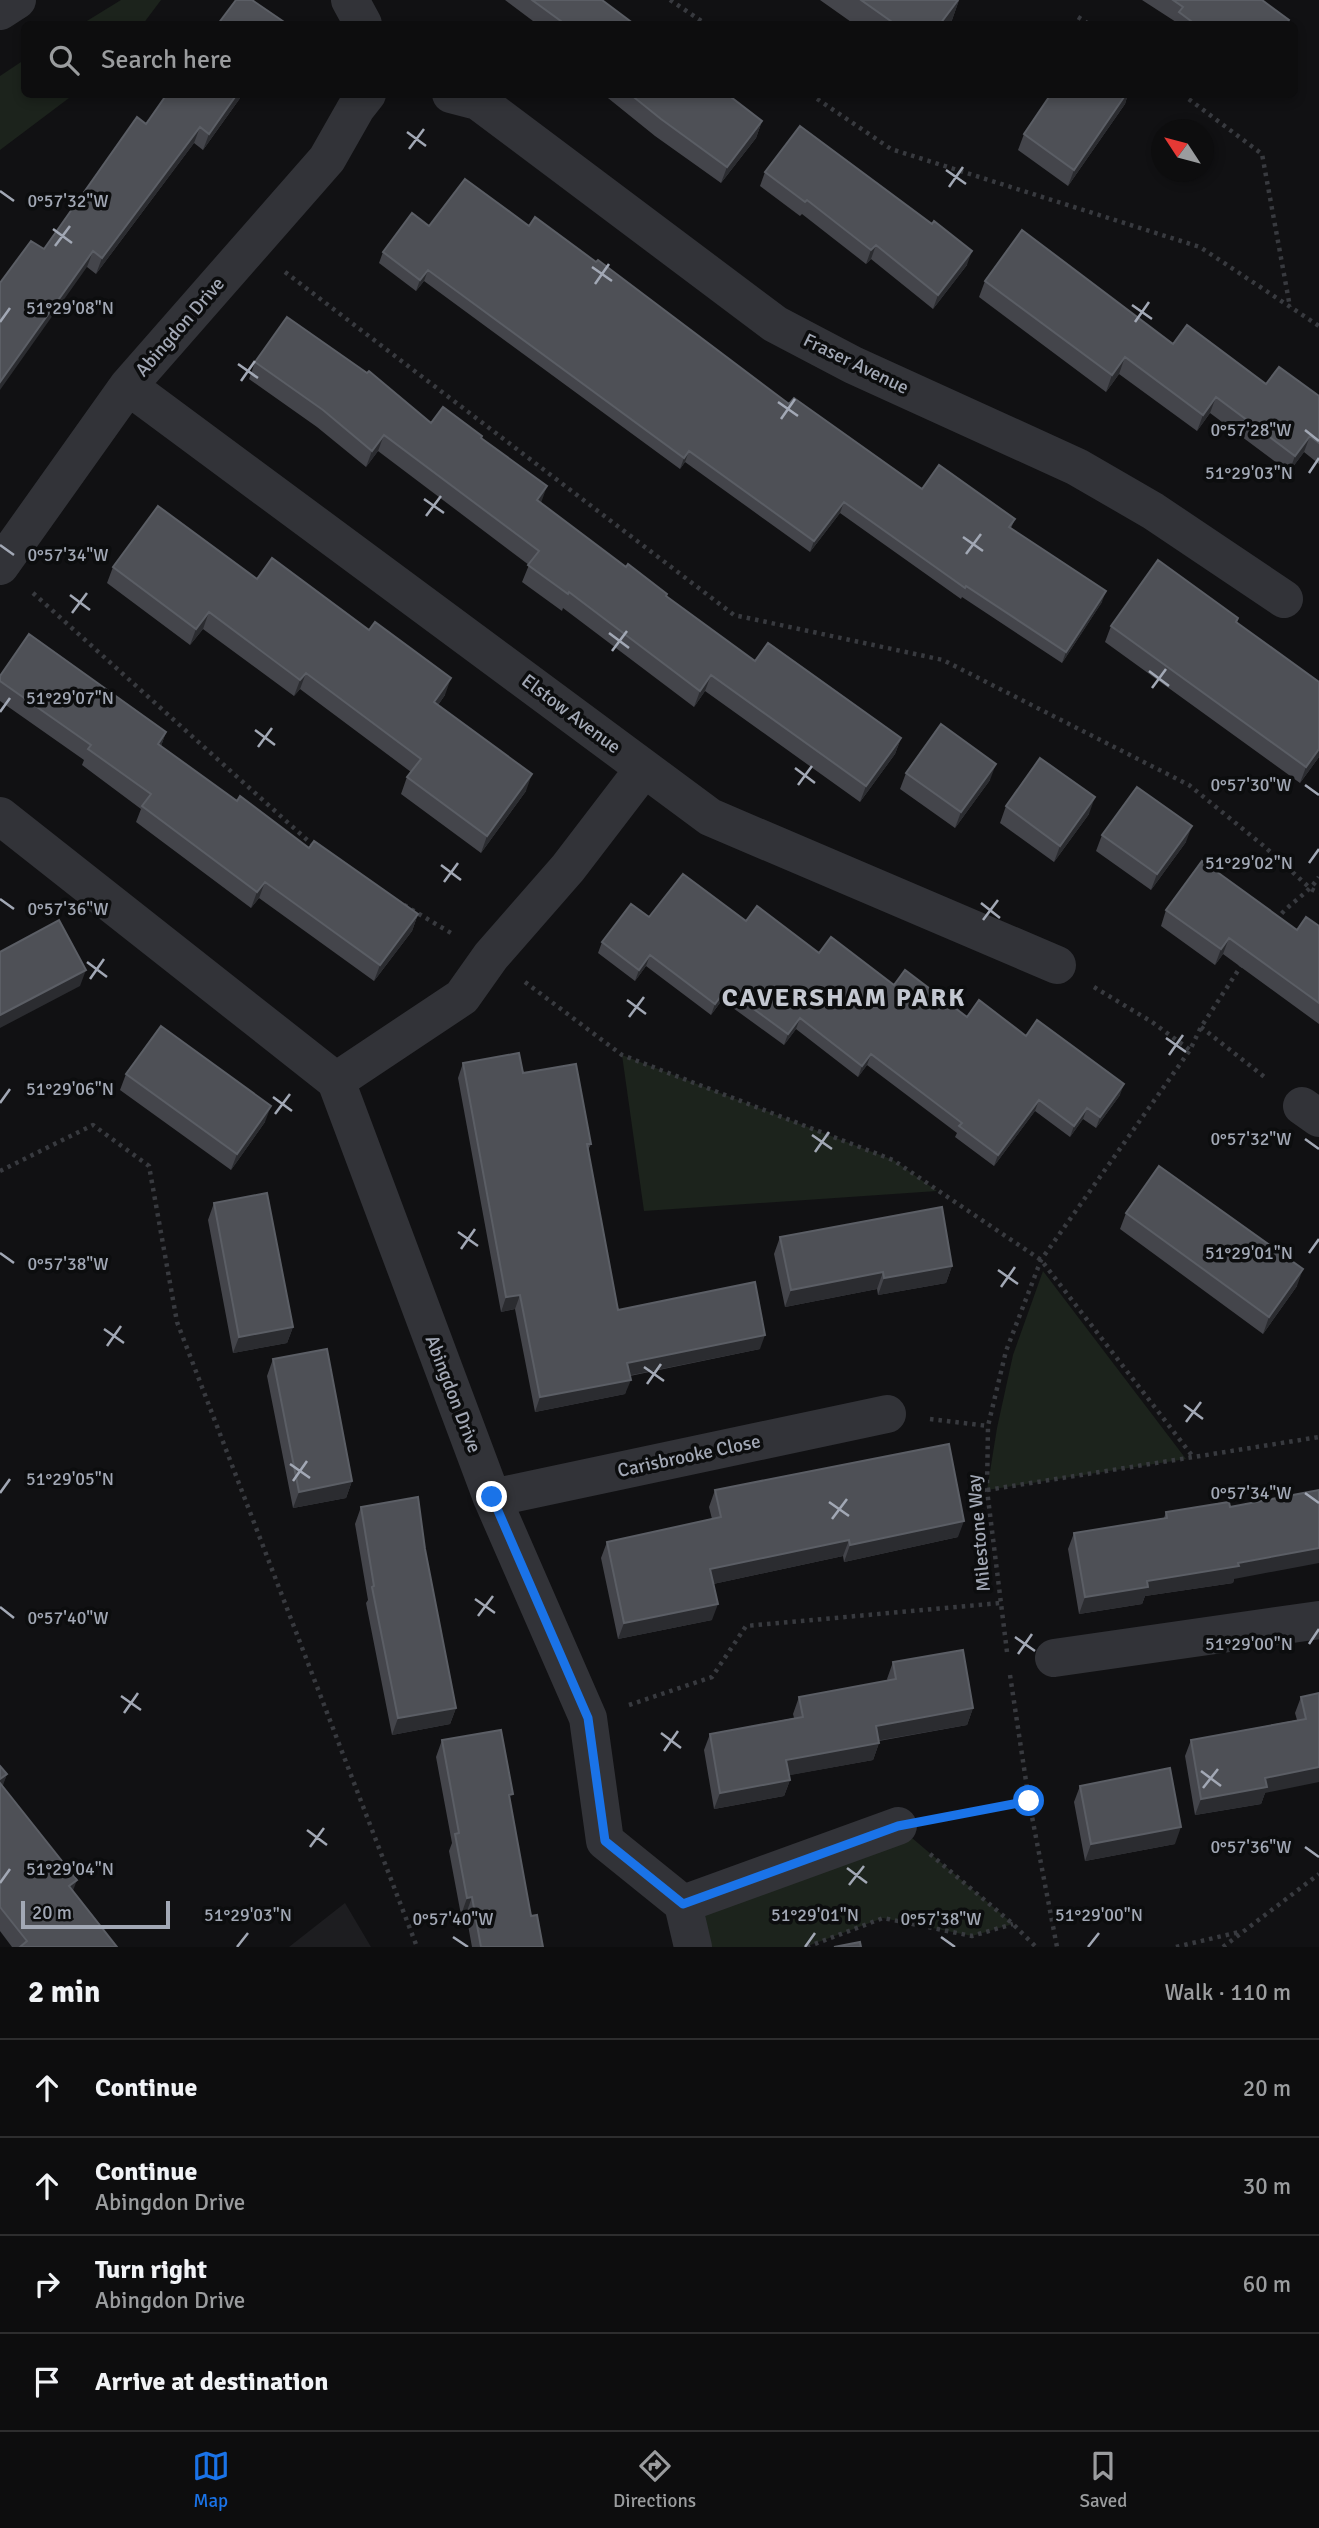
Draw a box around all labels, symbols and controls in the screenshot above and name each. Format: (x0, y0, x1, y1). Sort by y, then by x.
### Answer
search box (21, 21, 1298, 98)
icon: search (45, 41, 83, 79)
text: Search here (101, 44, 232, 76)
north arrow (1151, 119, 1214, 182)
text: 0°57'32"W (27, 190, 109, 212)
street label: Abingdon Drive (130, 272, 230, 382)
text: 51°29'08"N (26, 297, 114, 319)
street label: Fraser Avenue (799, 328, 913, 400)
text: 0°57'28"W (1210, 419, 1292, 441)
text: 51°29'03"N (1205, 462, 1293, 484)
text: 0°57'34"W (27, 544, 109, 566)
street label: Elstow Avenue (517, 669, 625, 759)
text: 51°29'07"N (26, 687, 114, 709)
text: 0°57'30"W (1210, 774, 1292, 796)
text: 51°29'02"N (1205, 852, 1293, 874)
text: 0°57'36"W (27, 898, 109, 920)
district label: CAVERSHAM PARK (722, 982, 966, 1014)
text: 51°29'06"N (26, 1078, 114, 1100)
text: 0°57'32"W (1210, 1128, 1292, 1150)
text: 51°29'01"N (1205, 1242, 1293, 1264)
text: 0°57'38"W (27, 1253, 109, 1275)
street label: Abingdon Drive (420, 1332, 486, 1456)
street label: Carisbrooke Close (615, 1429, 763, 1483)
text: 51°29'05"N (26, 1468, 114, 1490)
street label: Milestone Way (962, 1473, 996, 1593)
route end (476, 1481, 507, 1512)
text: 0°57'34"W (1210, 1482, 1292, 1504)
text: 0°57'40"W (27, 1607, 109, 1629)
text: 51°29'00"N (1205, 1633, 1293, 1655)
route start (1013, 1785, 1044, 1816)
text: 0°57'36"W (1210, 1836, 1292, 1858)
text: 51°29'04"N (26, 1858, 114, 1880)
scale bar (21, 1898, 170, 1930)
text: 20 m (32, 1901, 72, 1925)
text: 51°29'03"N (204, 1904, 292, 1926)
text: 51°29'01"N (771, 1904, 859, 1926)
text: 51°29'00"N (1055, 1904, 1143, 1926)
text: 0°57'40"W (412, 1908, 494, 1930)
text: 0°57'38"W (900, 1908, 982, 1930)
text: 2 min (28, 1974, 100, 2011)
text: Walk · 110 m (1165, 1978, 1291, 2007)
icon: ahead (28, 2069, 66, 2107)
text: Continue (95, 2072, 197, 2104)
text: 20 m (1243, 2074, 1291, 2103)
text: Continue (95, 2156, 197, 2188)
icon: ahead (28, 2167, 66, 2205)
text: 30 m (1243, 2172, 1291, 2201)
text: Abingdon Drive (95, 2188, 245, 2217)
text: Turn right (95, 2254, 207, 2286)
icon: right (28, 2265, 66, 2303)
text: 60 m (1243, 2270, 1291, 2299)
text: Abingdon Drive (95, 2286, 245, 2315)
icon: arrive (28, 2363, 66, 2401)
text: Arrive at destination (95, 2366, 328, 2398)
tab: Map (192, 2447, 230, 2513)
tab: Directions (613, 2447, 696, 2513)
tab: Saved (1079, 2447, 1127, 2513)

